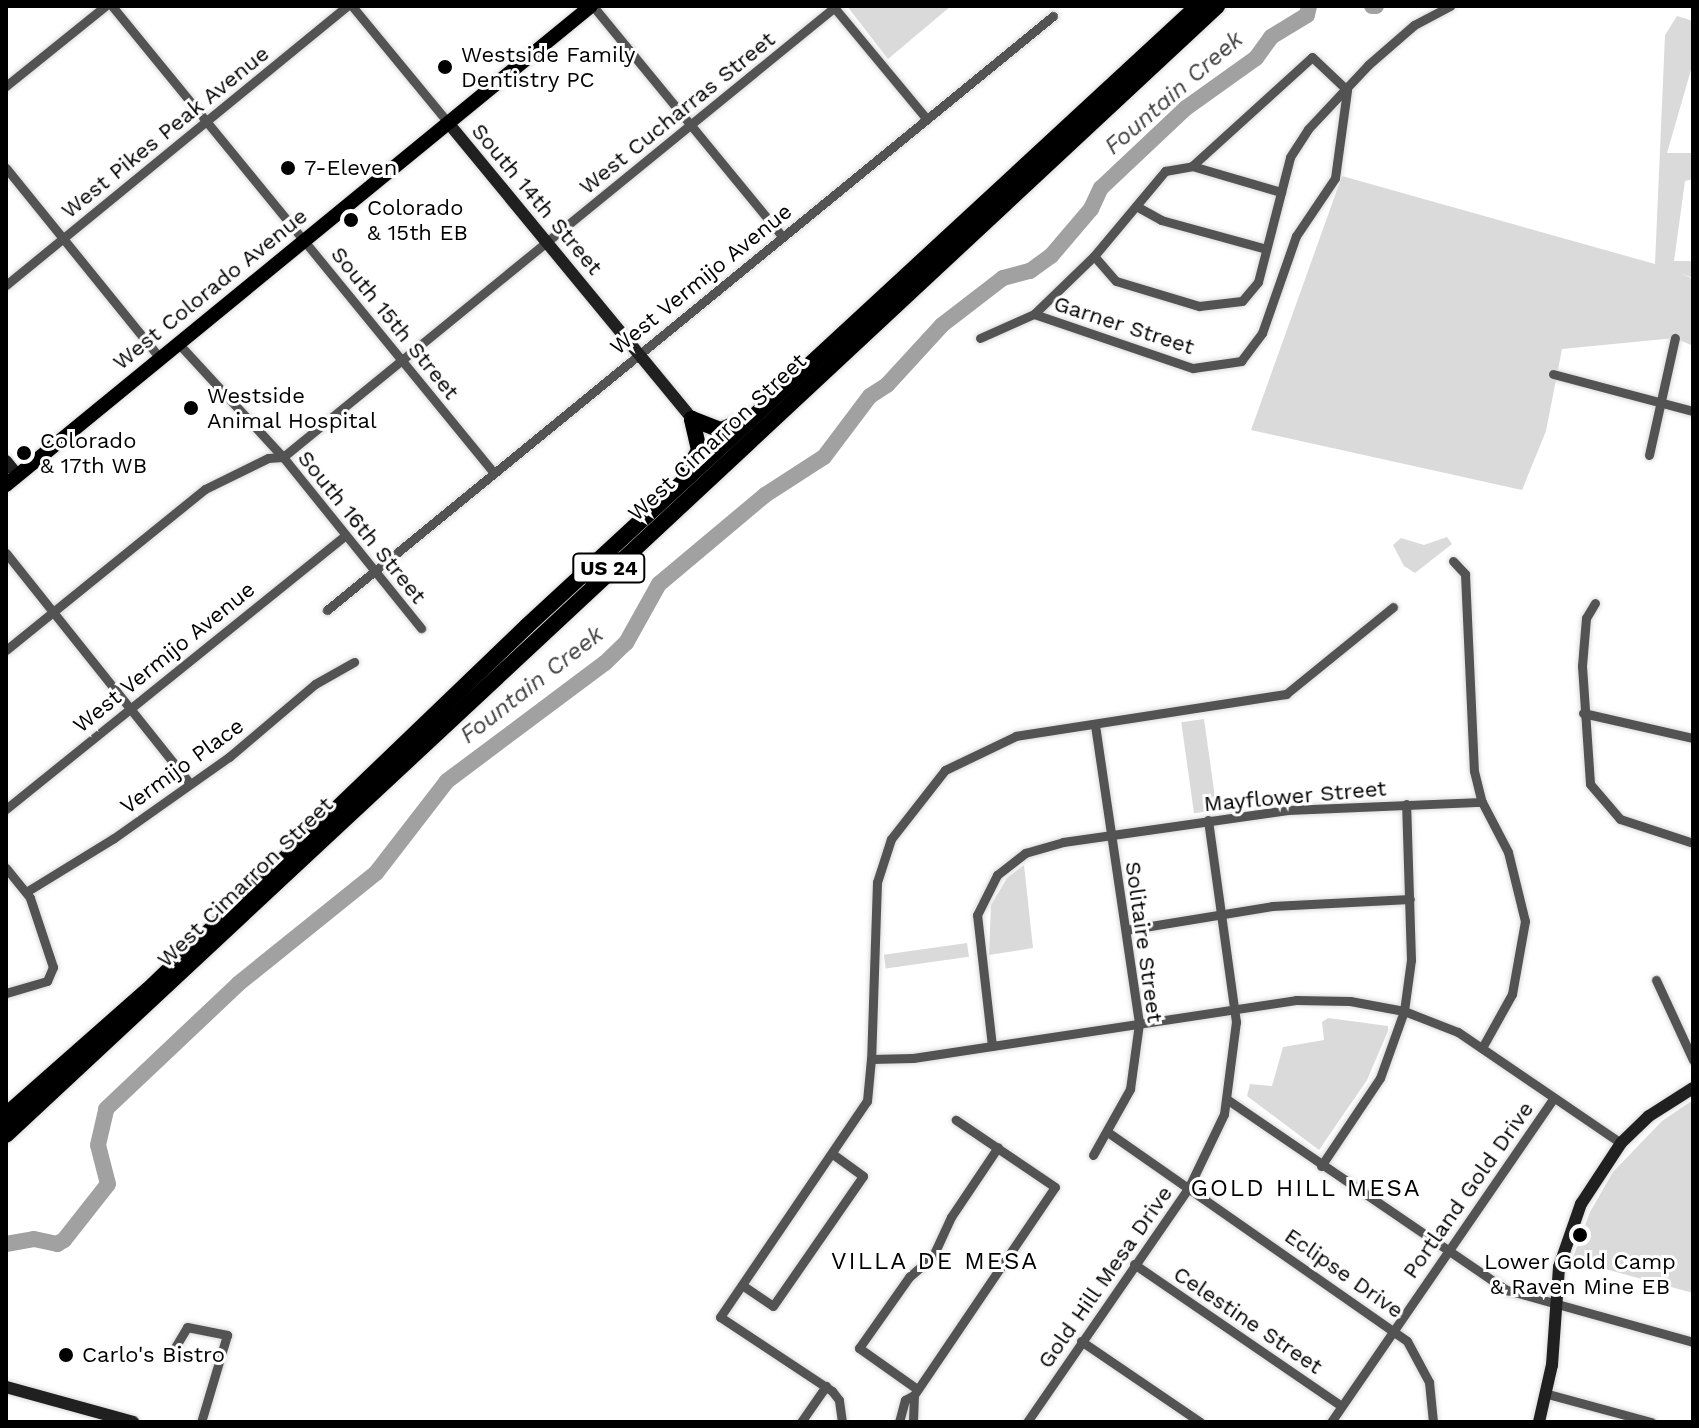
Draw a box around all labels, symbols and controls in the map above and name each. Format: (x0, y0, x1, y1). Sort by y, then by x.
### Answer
water label: Fountain Creek (1099, 25, 1249, 161)
street label: West Cucharras Street (574, 26, 780, 200)
street label: West Pikes Peak Avenue (55, 40, 275, 224)
place label: Westside Family Dentistry PC (461, 41, 635, 92)
marker: Westside Family Dentistry PC (436, 58, 454, 76)
street label: South 14th Street (466, 118, 608, 280)
place label: 7-Eleven (304, 155, 397, 181)
marker: 7-Eleven (279, 159, 297, 177)
place label: Colorado & 15th EB (367, 194, 468, 246)
street label: West Vermijo Avenue (604, 197, 798, 361)
street label: West Colorado Avenue (107, 202, 313, 376)
marker: Colorado & 15th EB (342, 211, 360, 229)
street label: South 15th Street (325, 241, 465, 405)
street label: Garner Street (1050, 290, 1198, 360)
street label: West Cimarron Street (622, 348, 812, 526)
place label: Westside Animal Hospital (207, 382, 377, 434)
marker: Westside Animal Hospital (182, 399, 200, 417)
place label: Colorado & 17th WB (40, 427, 148, 478)
marker: Colorado & 17th WB (15, 444, 33, 462)
street label: South 16th Street (292, 445, 432, 609)
road number: US 24 (571, 552, 647, 584)
street label: West Vermijo Avenue (67, 575, 261, 739)
water label: Fountain Creek (455, 620, 609, 750)
street label: Vermijo Place (115, 712, 249, 820)
street label: Mayflower Street (1202, 775, 1388, 817)
street label: West Cimarron Street (152, 791, 338, 973)
street label: Solitaire Street (1120, 860, 1168, 1024)
street label: Portland Gold Drive (1397, 1096, 1539, 1284)
district label: GOLD HILL MESA (1190, 1175, 1422, 1203)
street label: Gold Hill Mesa Drive (1032, 1180, 1178, 1374)
street label: Eclipse Drive (1280, 1222, 1408, 1324)
marker: Lower Gold Camp & Raven Mine EB (1571, 1226, 1589, 1244)
district label: VILLA DE MESA (831, 1248, 1039, 1276)
place label: Lower Gold Camp & Raven Mine EB (1484, 1248, 1676, 1300)
street label: Celestine Street (1169, 1260, 1327, 1380)
place label: Carlo's Bistro (82, 1342, 225, 1368)
marker: Carlo's Bistro (57, 1346, 75, 1364)

